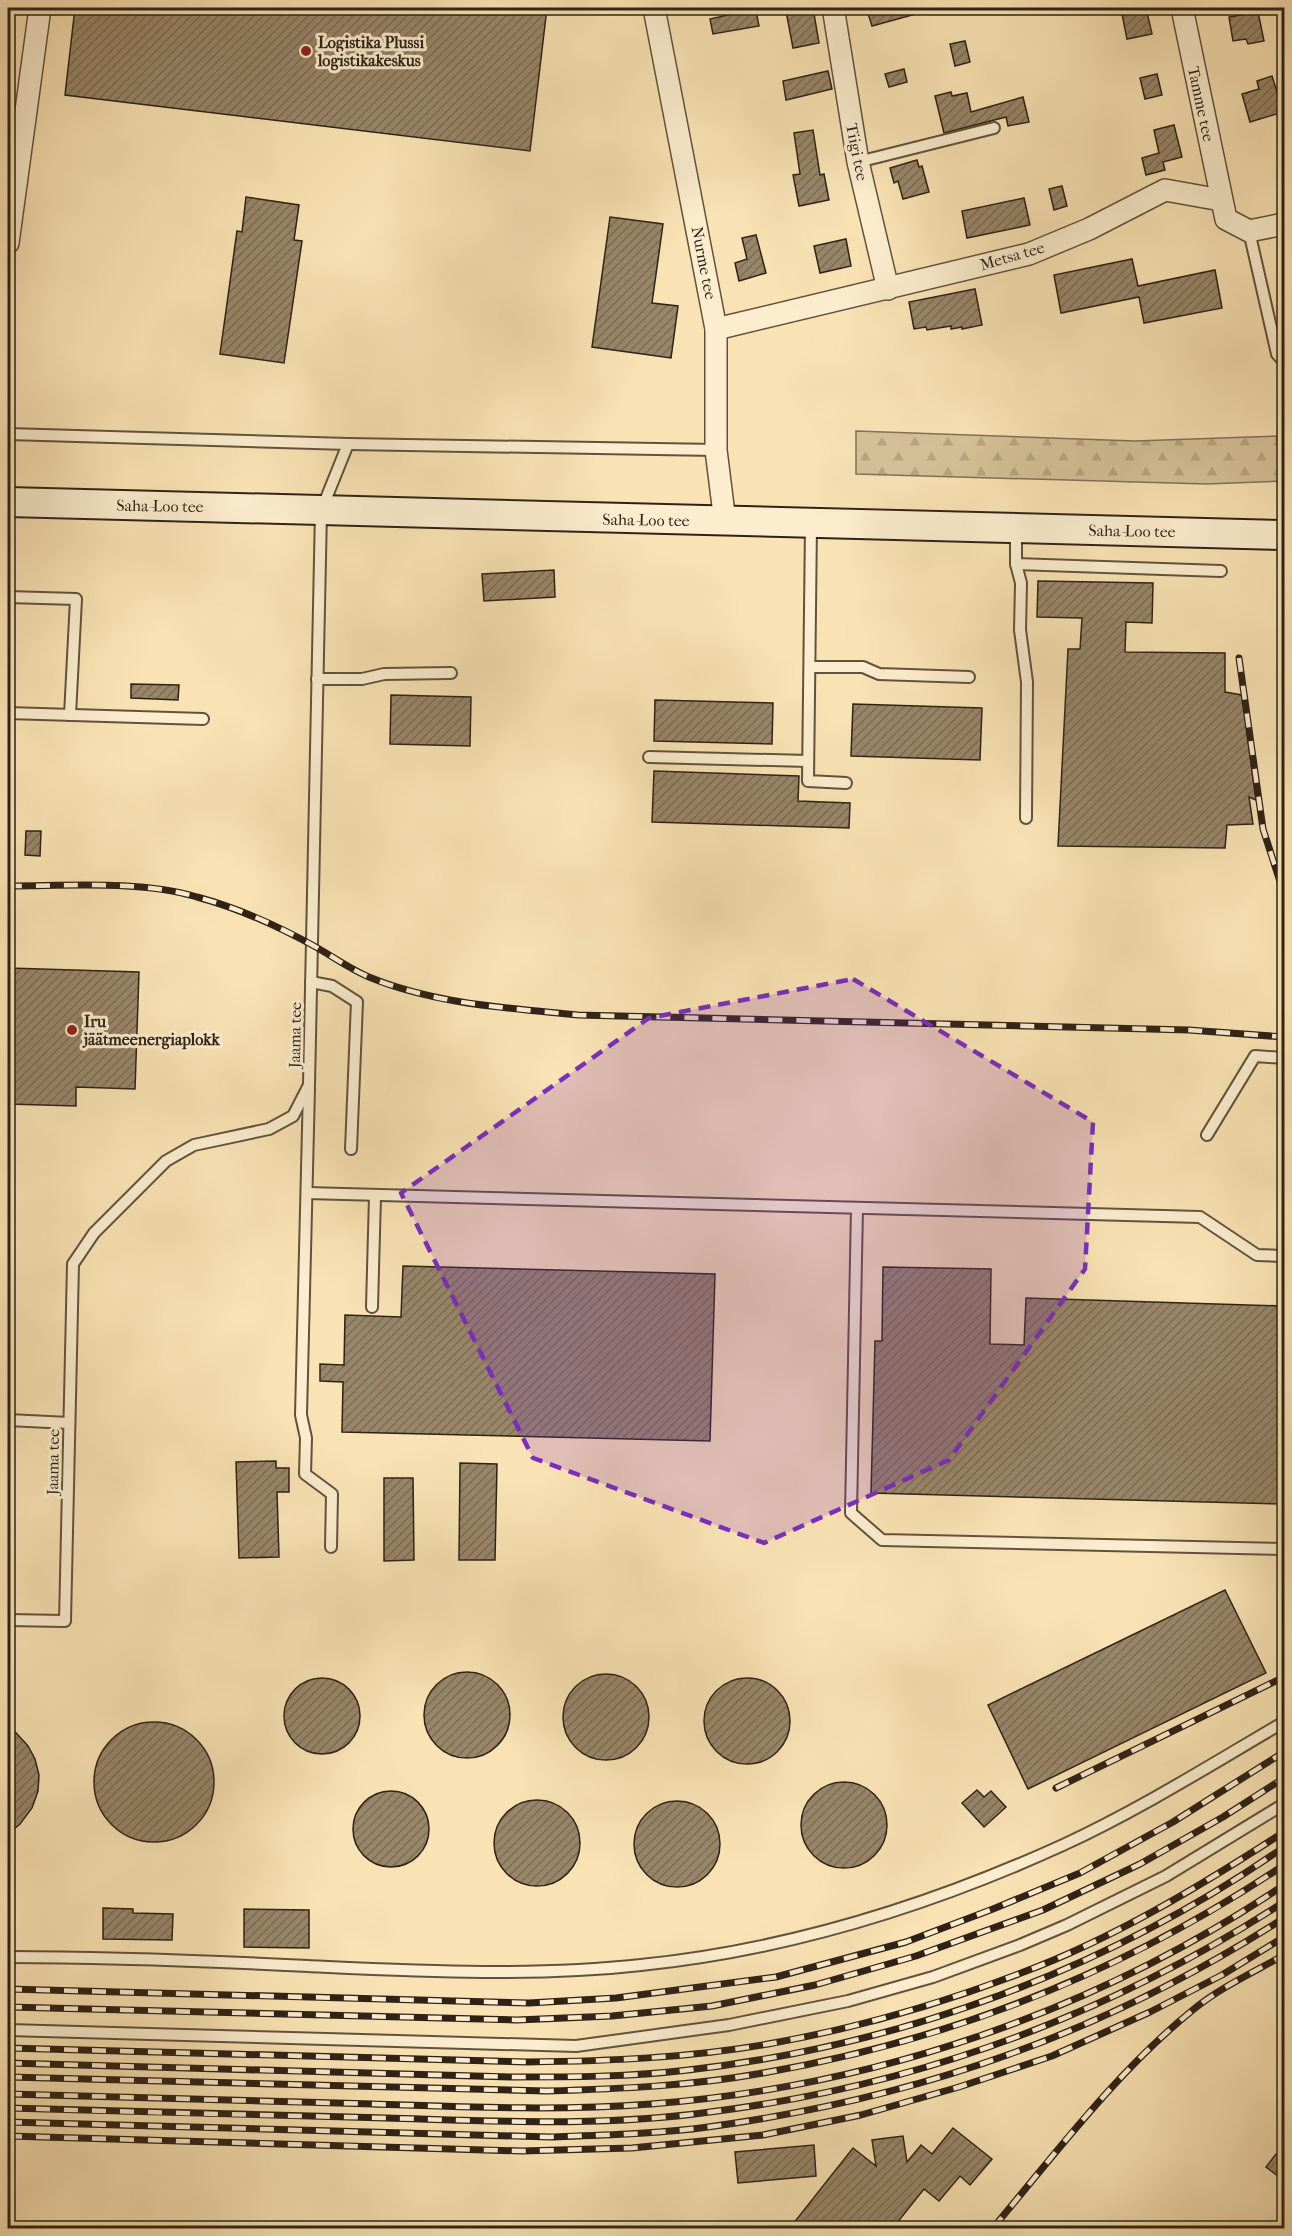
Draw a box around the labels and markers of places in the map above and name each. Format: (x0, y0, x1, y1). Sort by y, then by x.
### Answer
place label: Logistika Plussi logistikakeskus (317, 33, 424, 71)
marker: Logistika Plussi logistikakeskus (299, 44, 313, 58)
place label: Iru jäätmeenergiaplokk (82, 1012, 220, 1050)
marker: Iru jäätmeenergiaplokk (65, 1023, 79, 1037)

